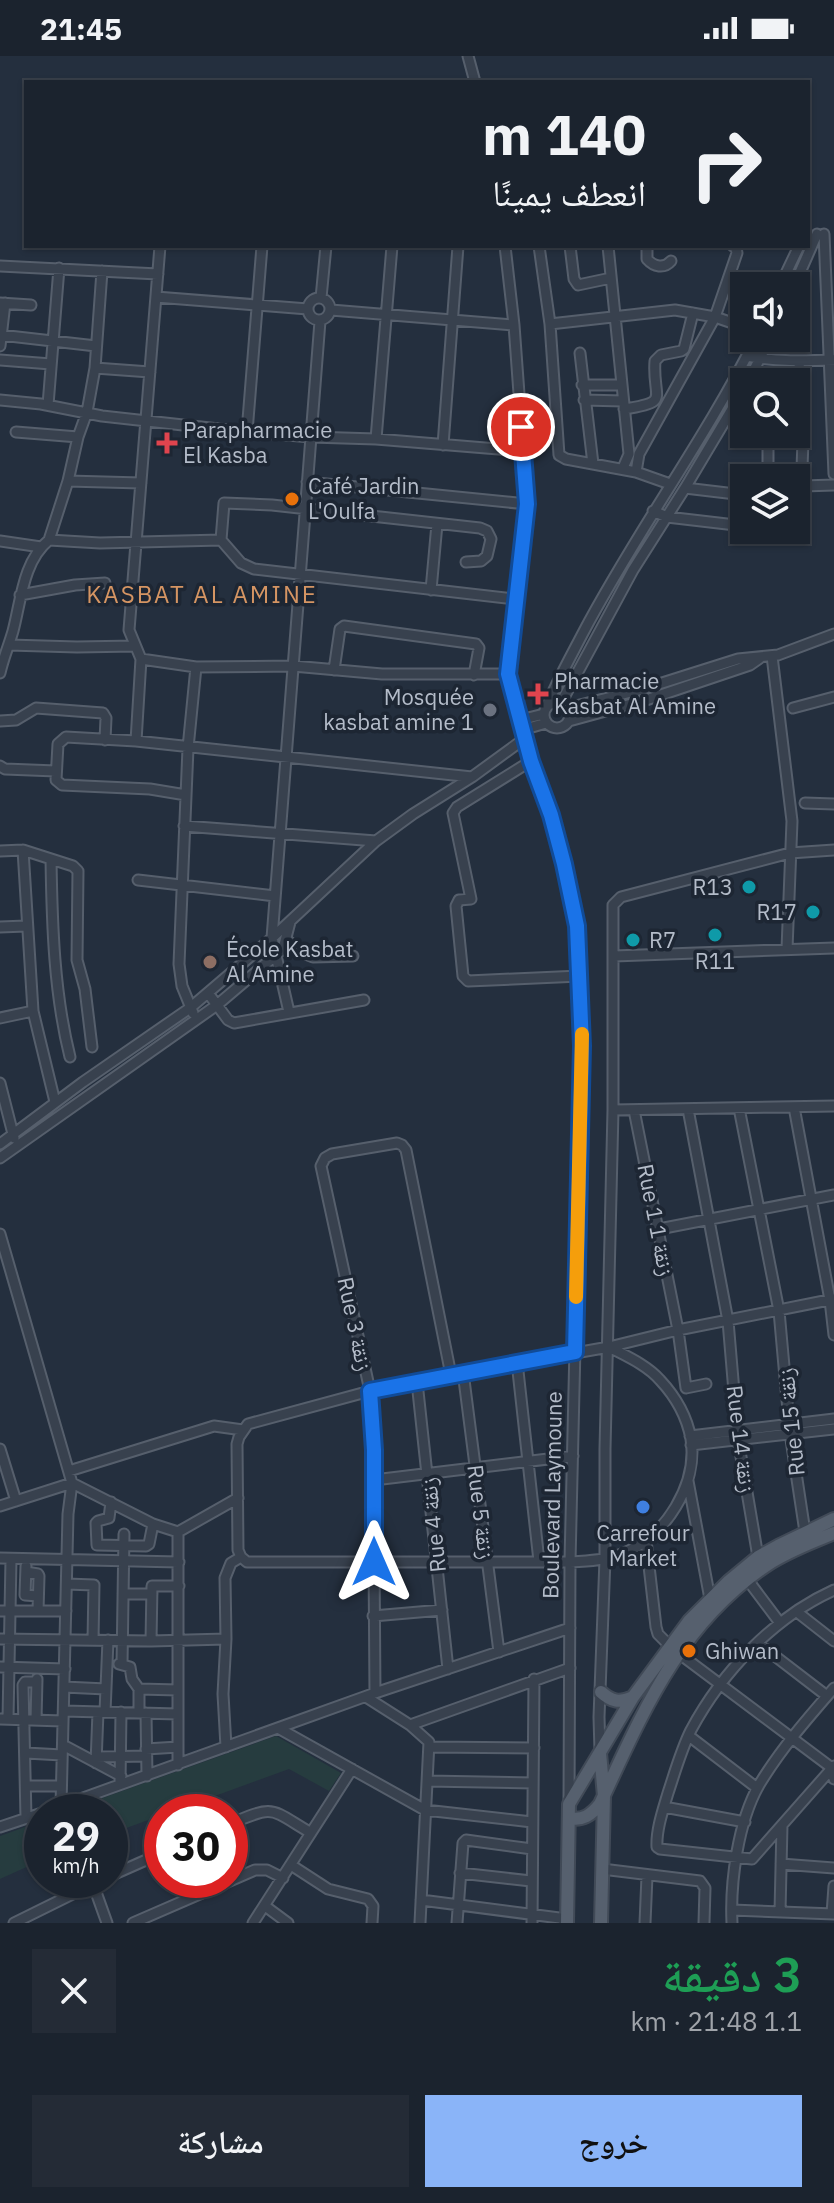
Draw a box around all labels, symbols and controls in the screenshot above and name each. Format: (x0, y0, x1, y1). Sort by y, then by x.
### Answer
text: 21:45 (40, 9, 122, 48)
text: 140 m (482, 98, 646, 170)
icon: right (674, 112, 778, 216)
text: انعطف يمينًا (492, 169, 646, 216)
map controls (730, 272, 810, 544)
button: sound (730, 272, 810, 352)
button: search (730, 368, 810, 448)
pin (487, 393, 555, 461)
icon: arrive (499, 405, 543, 449)
place label: Parapharmacie El Kasba (183, 415, 332, 469)
marker: Parapharmacie El Kasba (158, 434, 176, 452)
button: layers (730, 464, 810, 544)
place label: Café Jardin L'Oulfa (308, 471, 419, 525)
marker: Café Jardin L'Oulfa (283, 490, 301, 508)
district label: KASBAT AL AMINE (86, 578, 318, 610)
place label: Pharmacie Kasbat Al Amine (554, 666, 716, 720)
place label: Mosquée kasbat amine 1 (323, 682, 474, 736)
marker: Pharmacie Kasbat Al Amine (529, 685, 547, 703)
marker: Mosquée kasbat amine 1 (481, 701, 499, 719)
place label: R13 (693, 872, 733, 901)
marker: R13 (740, 878, 758, 896)
place label: R17 (757, 897, 797, 926)
marker: R17 (804, 903, 822, 921)
place label: R7 (649, 925, 676, 954)
marker: R11 (706, 926, 724, 944)
marker: R7 (624, 931, 642, 949)
place label: École Kasbat Al Amine (226, 934, 353, 988)
place label: R11 (695, 946, 735, 975)
marker: École Kasbat Al Amine (201, 953, 219, 971)
street label: Rue 1 زنقة 1 (631, 1161, 682, 1278)
street label: Rue 3 زنقة (331, 1274, 380, 1374)
street label: Rue 15 زنقة (770, 1367, 811, 1478)
street label: Rue 14 زنقة (720, 1383, 762, 1495)
street label: Boulevard Laymoune (535, 1391, 568, 1599)
street label: Rue 5 زنقة (461, 1463, 502, 1561)
street label: Rue 4 زنقة (413, 1476, 452, 1574)
marker: Carrefour Market (634, 1498, 652, 1516)
place label: Carrefour Market (596, 1518, 690, 1572)
position arrow (332, 1520, 416, 1604)
place label: Ghiwan (705, 1636, 779, 1665)
marker: Ghiwan (680, 1642, 698, 1660)
speed limit sign: 30 (144, 1794, 248, 1898)
text: 29 (52, 1810, 100, 1862)
text: km/h (52, 1852, 100, 1879)
text: 3 دقيقة (662, 1943, 802, 2005)
button: close (32, 1949, 116, 2033)
text: 1.1 km · 21:48 (630, 2004, 802, 2038)
button: مشاركة (32, 2095, 409, 2187)
button: خروج (425, 2095, 802, 2187)

